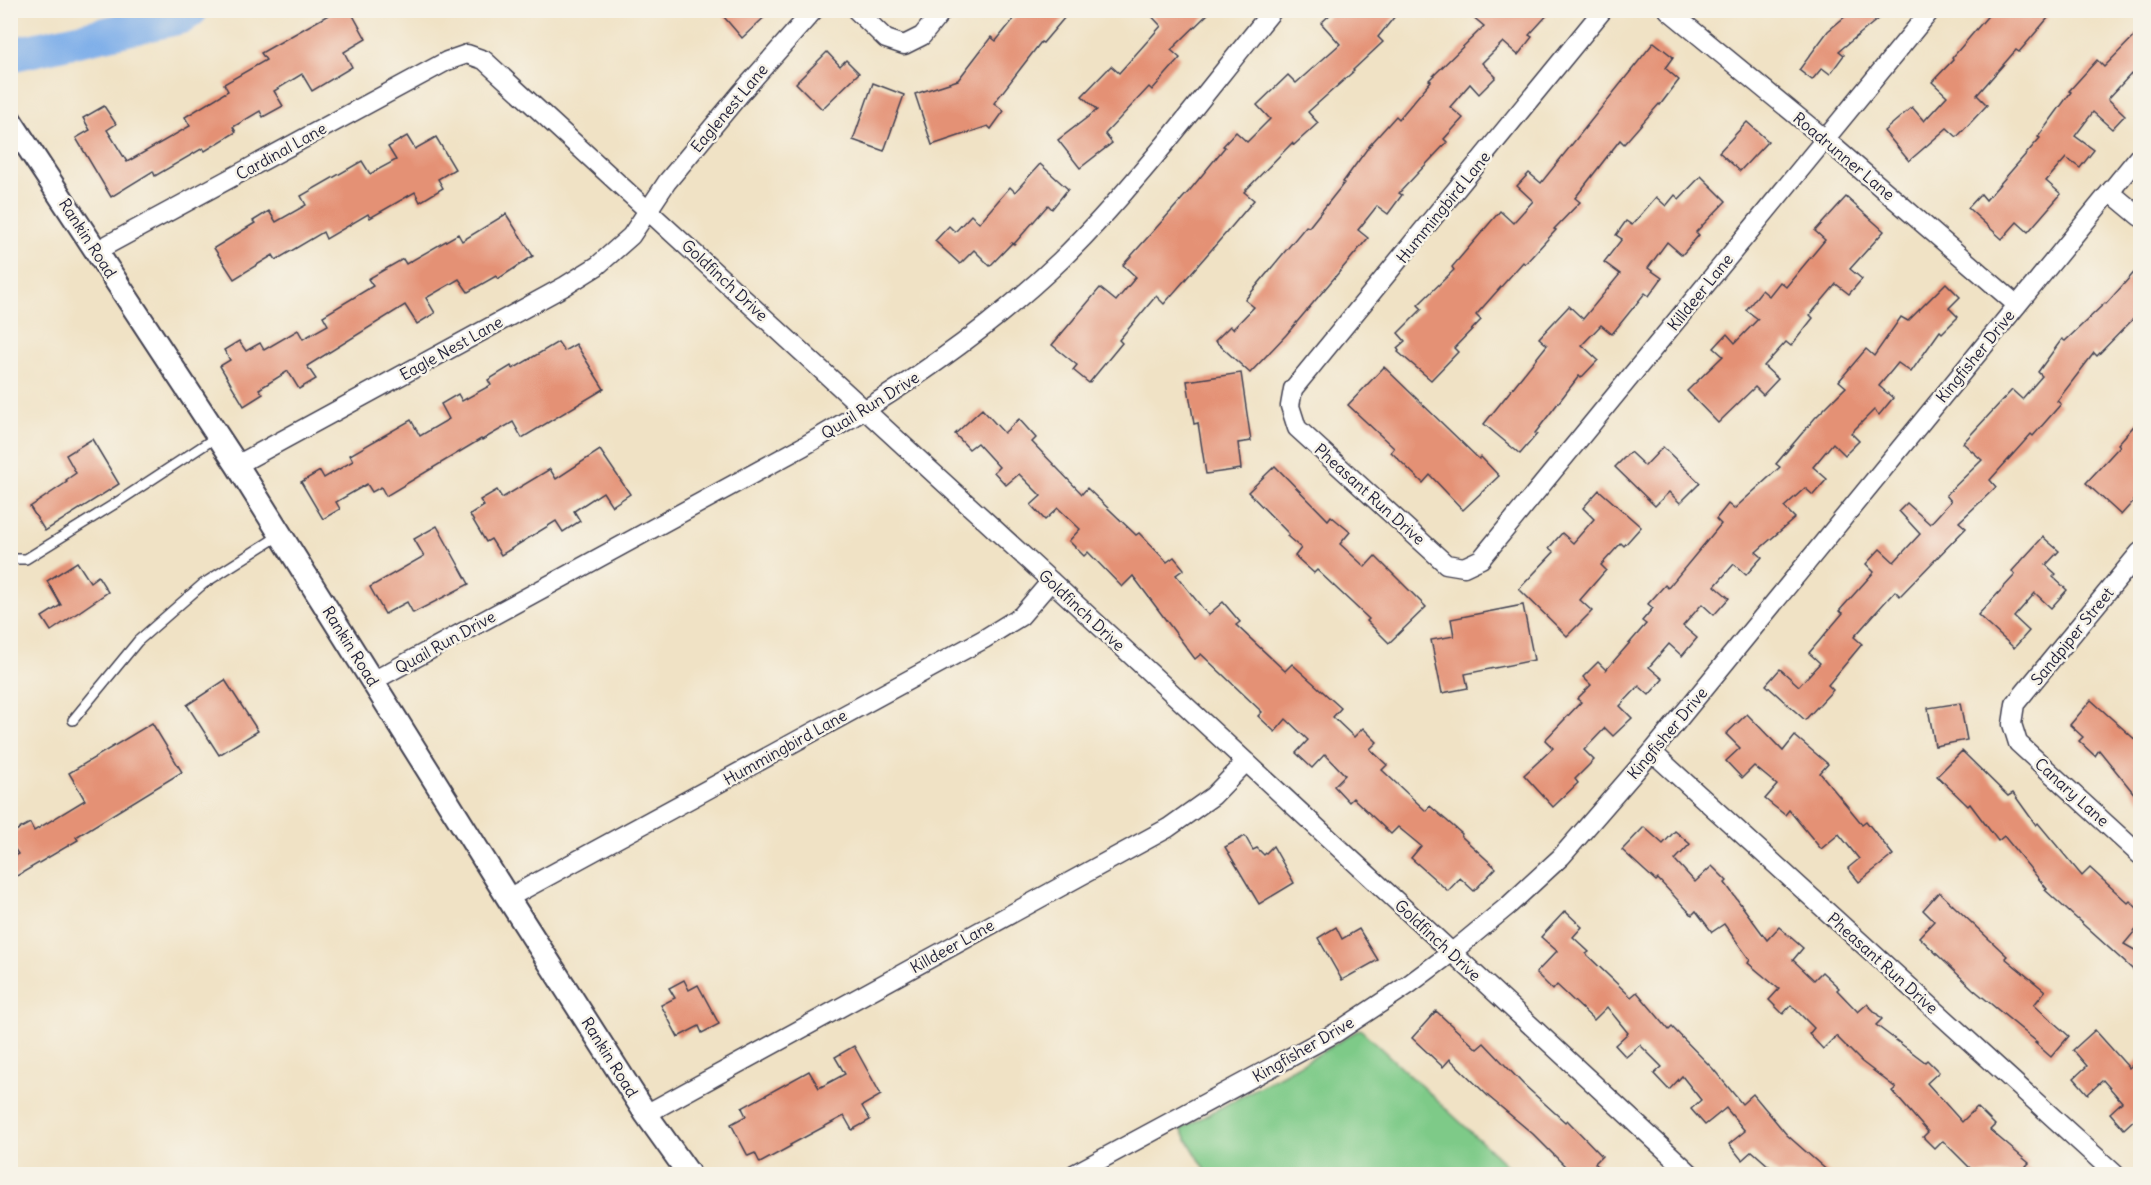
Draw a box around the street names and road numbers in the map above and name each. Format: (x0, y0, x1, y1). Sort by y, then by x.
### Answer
street label: Eaglenest Lane (686, 60, 772, 156)
street label: Roadrunner Lane (1789, 108, 1899, 204)
street label: Cardinal Lane (232, 118, 330, 184)
street label: Hummingbird Lane (1392, 147, 1494, 267)
street label: Rankin Road (55, 194, 121, 282)
street label: Goldfinch Drive (678, 235, 772, 325)
street label: Killdeer Lane (1663, 250, 1737, 334)
street label: Kingfisher Drive (1931, 305, 2019, 407)
street label: Eagle Nest Lane (396, 311, 506, 385)
street label: Quail Run Drive (817, 367, 923, 443)
street label: Pheasant Run Drive (1311, 439, 1429, 549)
street label: Goldfinch Drive (1035, 565, 1129, 655)
street label: Sandpiper Street (2026, 583, 2118, 689)
street label: Rankin Road (318, 602, 384, 690)
street label: Quail Run Drive (391, 606, 499, 678)
street label: Kingfisher Drive (1623, 683, 1711, 783)
street label: Hummingbird Lane (720, 705, 850, 789)
street label: Canary Lane (2031, 753, 2113, 831)
street label: Goldfinch Drive (1391, 895, 1485, 985)
street label: Pheasant Run Drive (1824, 908, 1942, 1018)
street label: Killdeer Lane (906, 915, 998, 977)
street label: Kingfisher Drive (1249, 1012, 1357, 1086)
street label: Rankin Road (577, 1013, 643, 1101)

